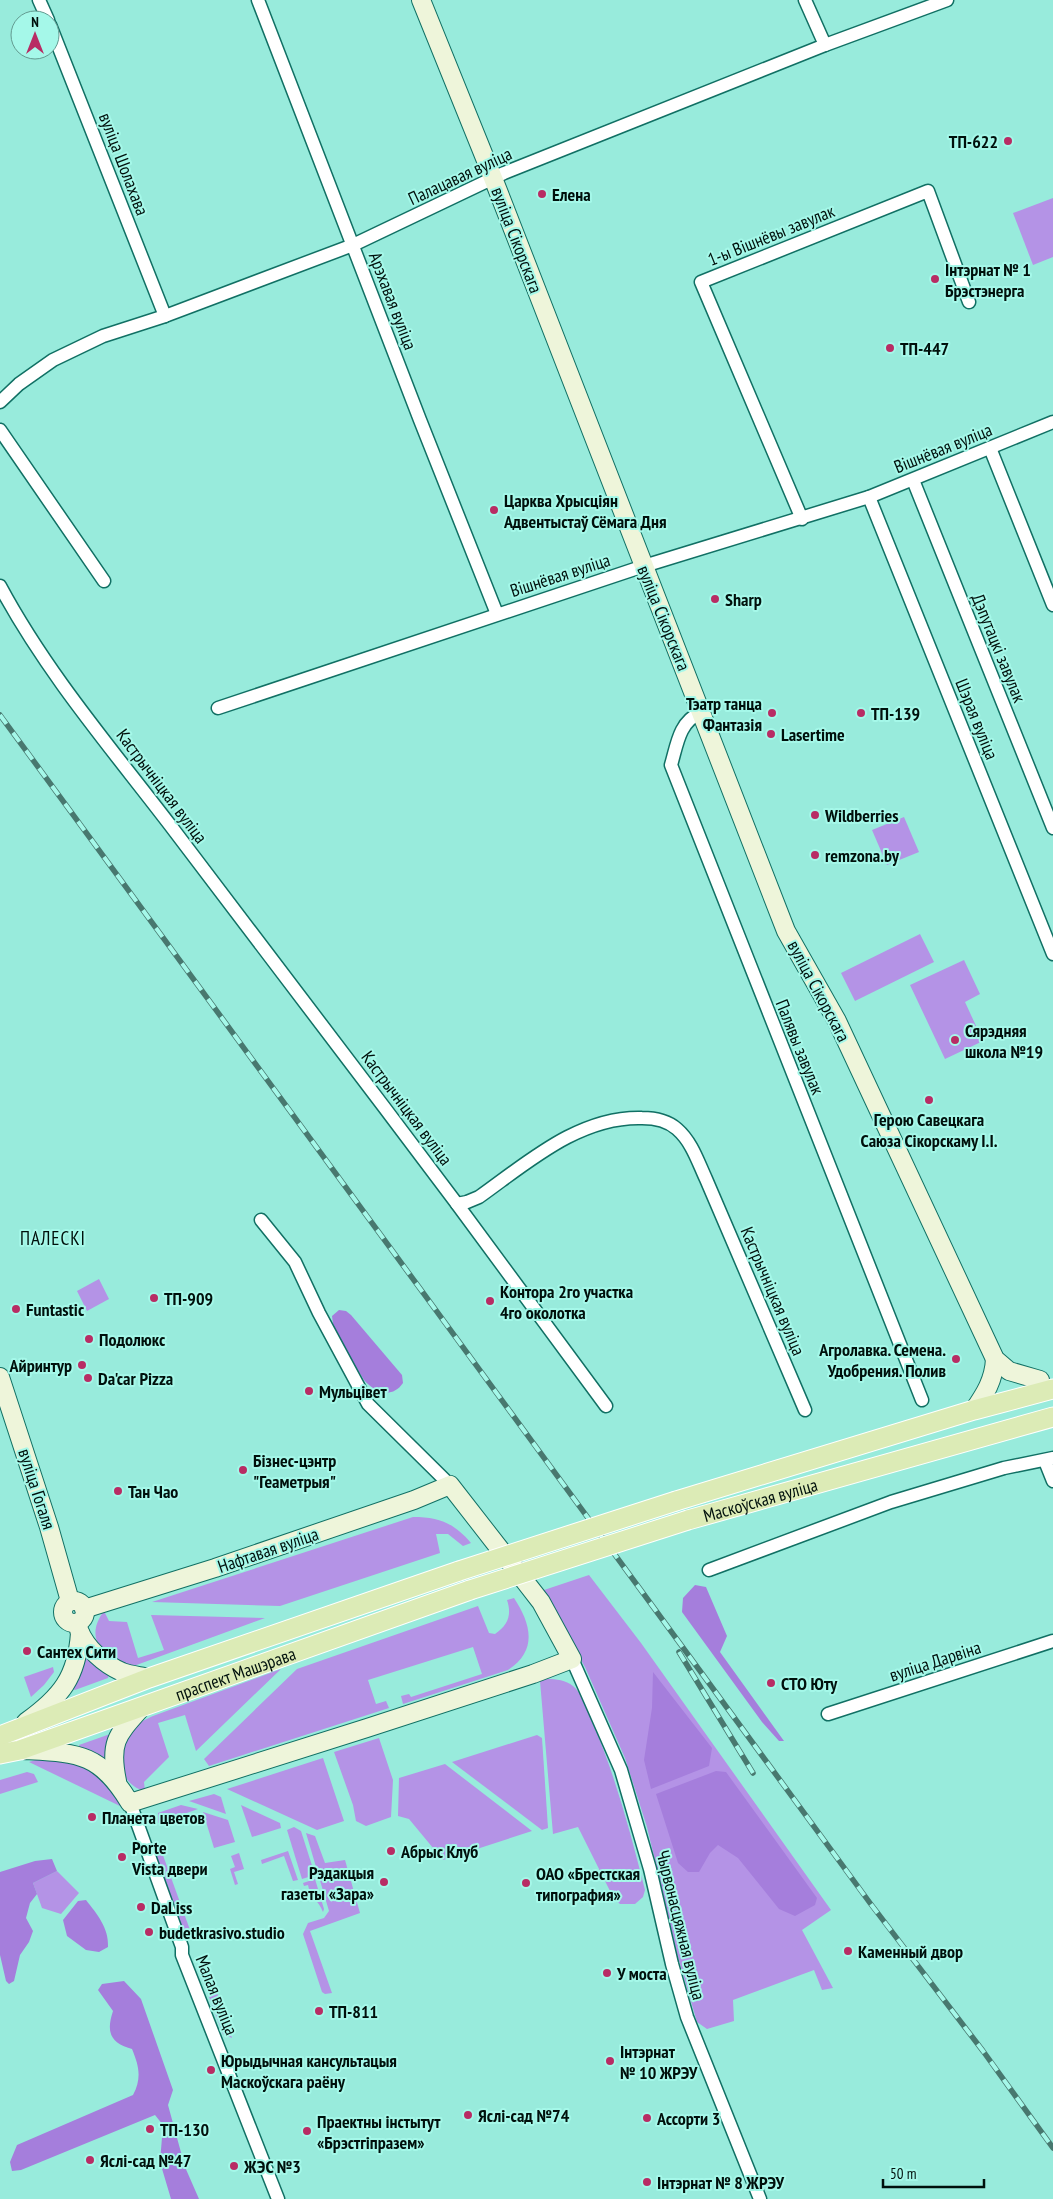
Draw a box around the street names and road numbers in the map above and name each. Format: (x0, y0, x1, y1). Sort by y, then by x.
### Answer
street label: вуліца Шолахава (94, 109, 154, 219)
street label: Палацавая вуліца (404, 142, 516, 210)
street label: вуліца Сікорскага (486, 184, 548, 296)
street label: 1-ы Вішнёвы завулак (704, 199, 838, 271)
street label: Арэхавая вуліца (364, 249, 422, 353)
street label: Вішнёвая вуліца (891, 418, 995, 478)
street label: Вішнёвая вуліца (507, 548, 613, 602)
street label: вуліца Сікорскага (632, 562, 696, 674)
street label: Дэпутацкі завулак (967, 590, 1031, 706)
street label: Шэрая вуліца (950, 675, 1004, 763)
street label: Кастрычніцкая вуліца (111, 724, 213, 848)
street label: вуліца Сікорскага (783, 936, 855, 1046)
street label: Палявы завулак (771, 996, 830, 1098)
street label: Кастрычніцкая вуліца (356, 1046, 458, 1170)
street label: Кастрычніцкая вуліца (736, 1223, 810, 1359)
street label: вуліца Гогаля (13, 1446, 61, 1532)
street label: Маскоўская вуліца (700, 1473, 820, 1527)
street label: Нафтавая вуліца (215, 1522, 321, 1578)
street label: вуліца Дарвіна (886, 1635, 984, 1687)
street label: праспект Машэрава (172, 1641, 299, 1705)
street label: Чырвонасцяжная вуліца (651, 1848, 711, 2002)
street label: Малая вуліца (191, 1952, 243, 2038)

